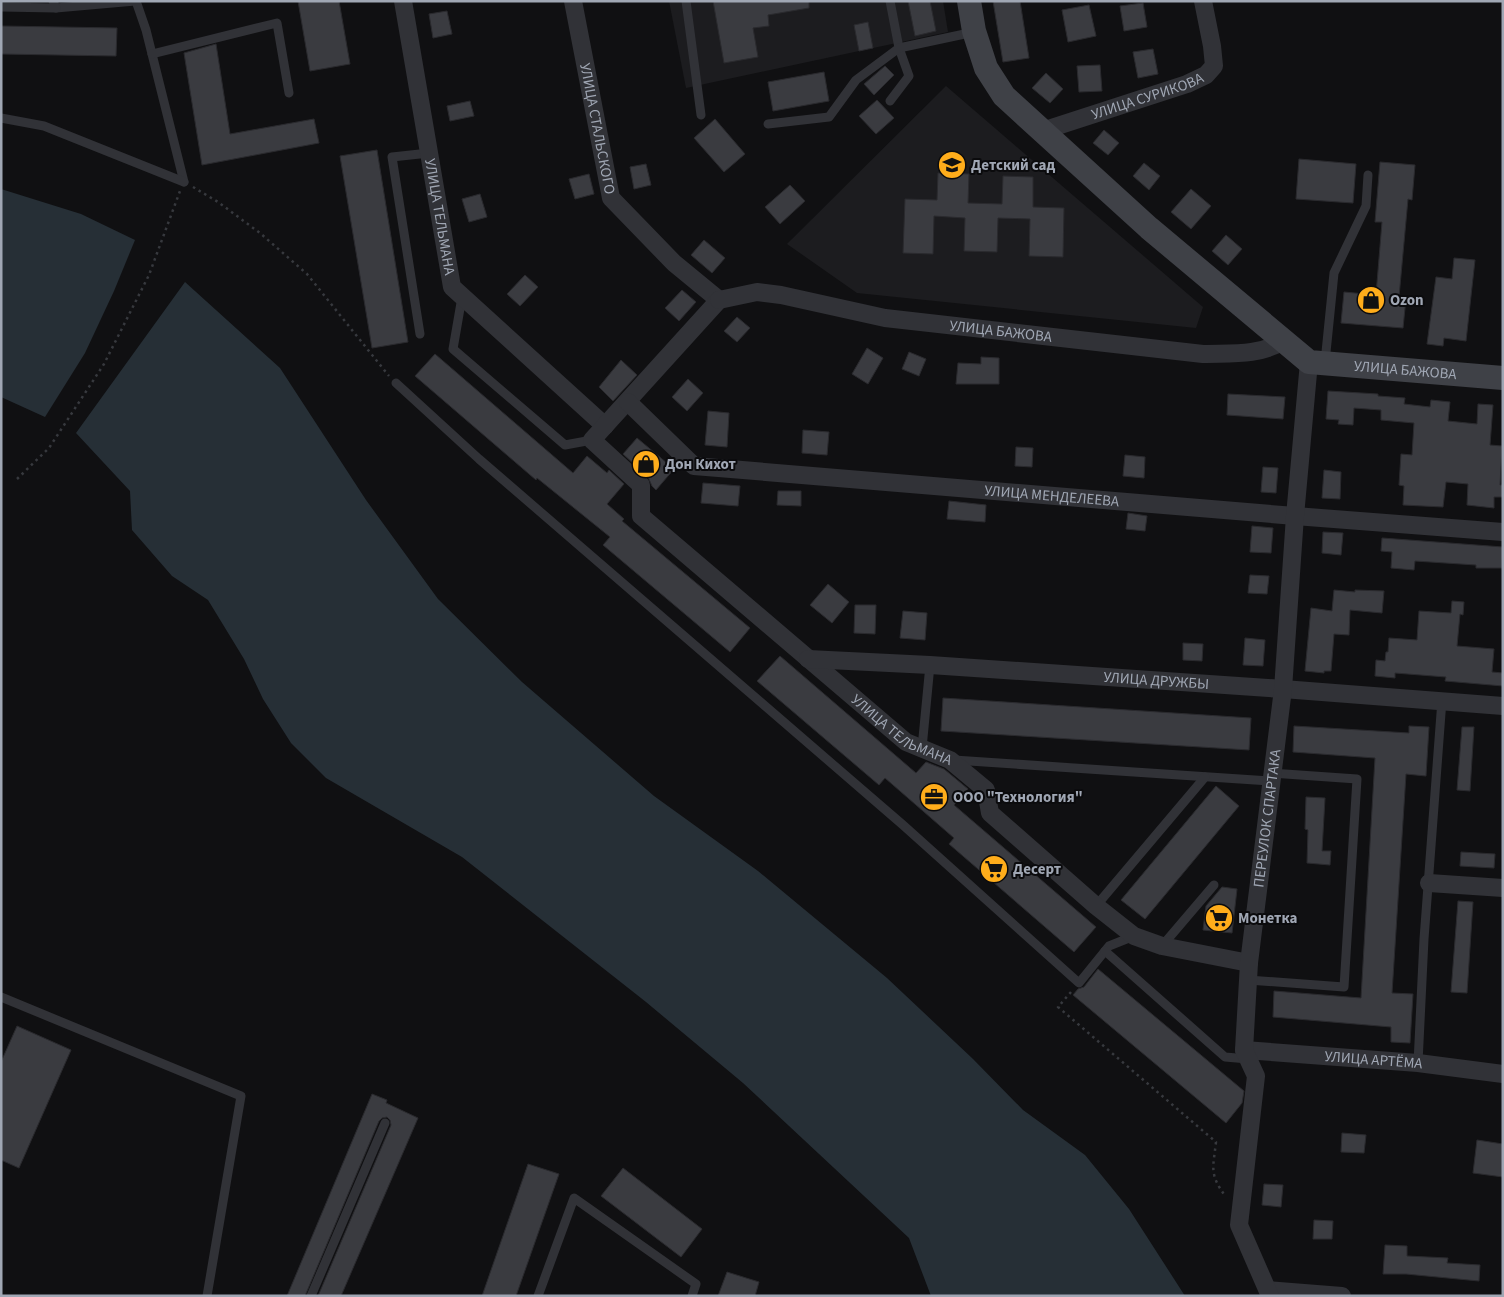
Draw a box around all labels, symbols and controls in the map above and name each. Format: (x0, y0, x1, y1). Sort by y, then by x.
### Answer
street label: УЛИЦА СТАЛЬСКОГО (575, 61, 621, 196)
street label: УЛИЦА СУРИКОВА (1089, 67, 1208, 125)
school or university icon: Детский сад (937, 150, 967, 180)
place label: Детский сад (971, 155, 1055, 176)
street label: УЛИЦА ТЕЛЬМАНА (420, 157, 460, 278)
shop icon: Ozon (1356, 285, 1386, 315)
place label: Ozon (1390, 290, 1424, 311)
street label: УЛИЦА БАЖОВА (948, 315, 1054, 347)
street label: УЛИЦА БАЖОВА (1353, 355, 1458, 385)
shop icon: Дон Кихот (631, 449, 661, 479)
place label: Дон Кихот (665, 454, 736, 475)
street label: УЛИЦА МЕНДЕЛЕЕВА (984, 480, 1121, 512)
street label: УЛИЦА ДРУЖБЫ (1103, 666, 1210, 694)
street label: УЛИЦА ТЕЛЬМАНА (847, 689, 956, 771)
street label: ПЕРЕУЛОК СПАРТАКА (1248, 747, 1286, 889)
office icon: ООО "Технология" (919, 782, 949, 812)
place label: ООО "Технология" (953, 787, 1083, 808)
supermarket icon: Десерт (979, 854, 1009, 884)
place label: Десерт (1013, 859, 1061, 880)
supermarket icon: Монетка (1204, 903, 1234, 933)
place label: Монетка (1238, 908, 1298, 929)
street label: УЛИЦА АРТЁМА (1324, 1046, 1425, 1074)

